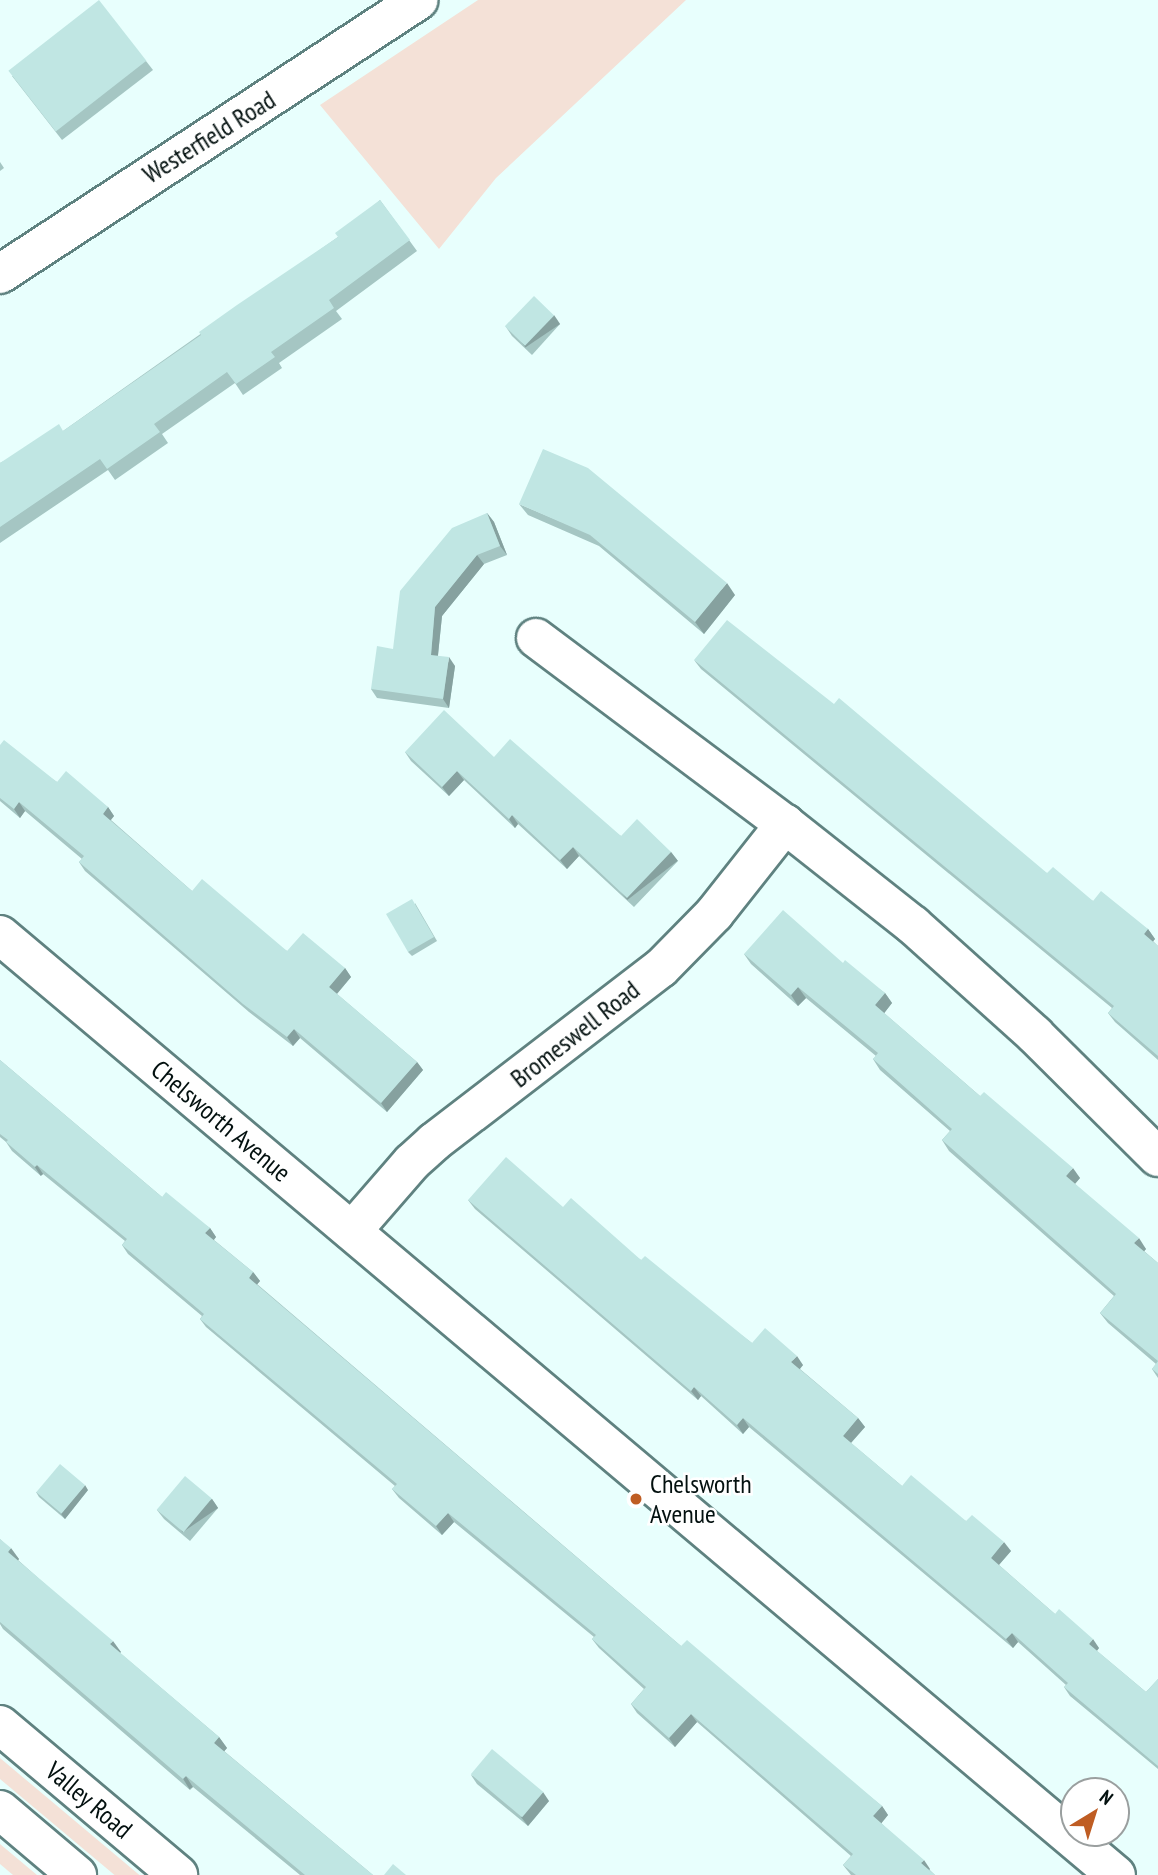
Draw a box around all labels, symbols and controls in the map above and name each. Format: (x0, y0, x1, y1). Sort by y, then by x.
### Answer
street label: Westerfield Road (137, 84, 281, 190)
street label: Bromeswell Road (504, 974, 646, 1094)
street label: Chelsworth Avenue (145, 1053, 297, 1189)
place label: Chelsworth Avenue (650, 1468, 752, 1530)
marker: Chelsworth Avenue (628, 1491, 644, 1507)
street label: Valley Road (39, 1755, 139, 1845)
north arrow (1060, 1777, 1130, 1847)
text: N (1095, 1784, 1118, 1810)

